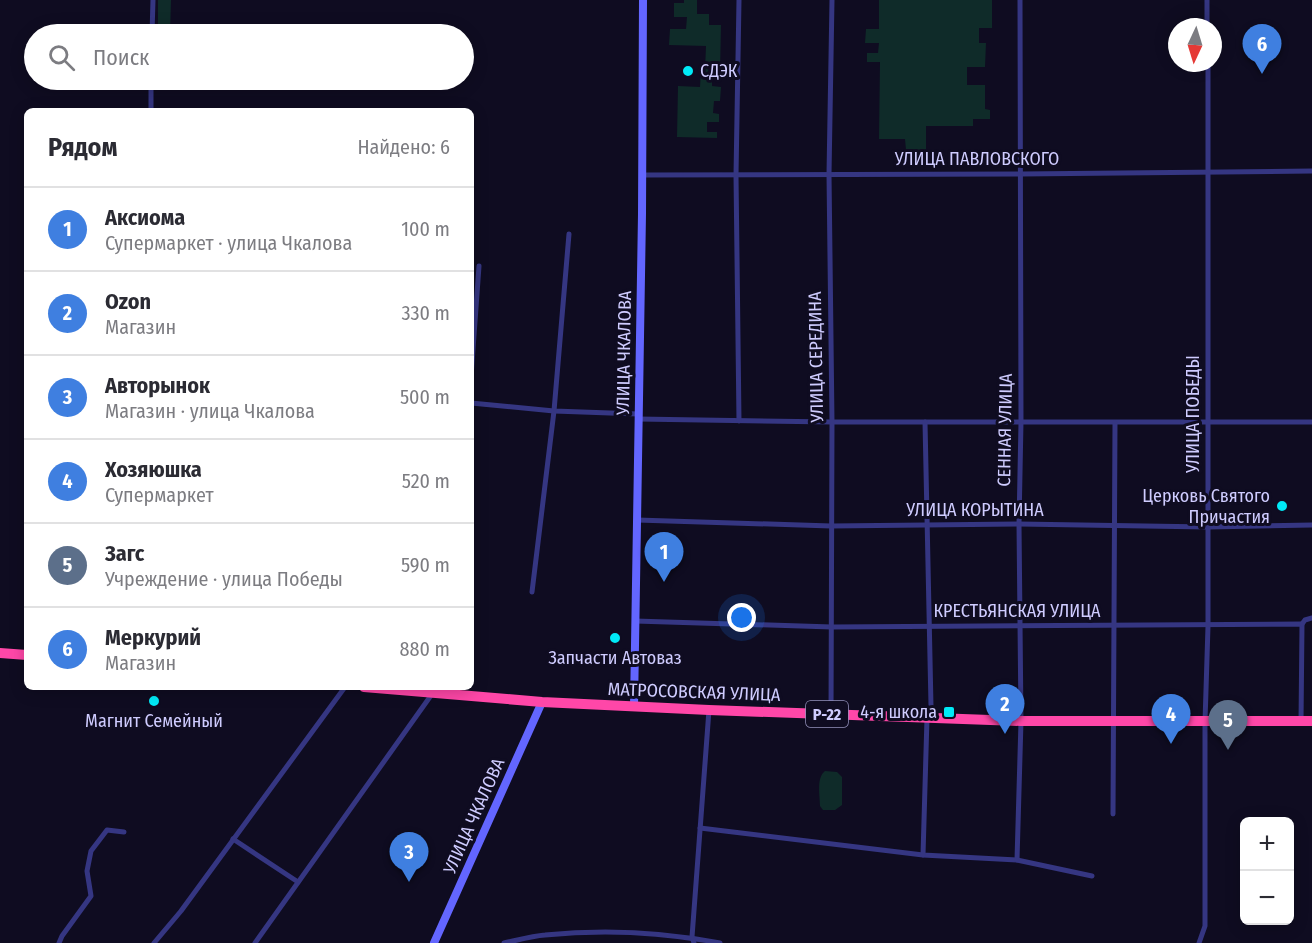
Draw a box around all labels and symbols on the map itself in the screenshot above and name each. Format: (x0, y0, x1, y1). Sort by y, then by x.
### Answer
north arrow (1168, 18, 1222, 72)
pin: 6 (1242, 25, 1282, 74)
place label: СДЭК (700, 60, 738, 82)
marker: СДЭК (681, 64, 695, 78)
street label: УЛИЦА ПАВЛОВСКОГО (894, 148, 1059, 170)
street label: УЛИЦА ЧКАЛОВА (612, 290, 636, 416)
street label: УЛИЦА СЕРЕДИНА (804, 291, 828, 424)
street label: УЛИЦА ПОБЕДЫ (1182, 355, 1204, 474)
street label: СЕННАЯ УЛИЦА (993, 373, 1017, 487)
place label: Церковь Святого Причастия (1142, 485, 1270, 528)
street label: УЛИЦА КОРЫТИНА (905, 499, 1044, 521)
marker: Церковь Святого Причастия (1275, 499, 1289, 513)
pin: 1 (644, 532, 684, 582)
street label: КРЕСТЬЯНСКАЯ УЛИЦА (933, 600, 1101, 622)
your location (727, 603, 756, 632)
marker: Запчасти Автоваз (608, 631, 622, 645)
place label: Запчасти Автоваз (548, 647, 682, 669)
street label: МАТРОСОВСКАЯ УЛИЦА (607, 678, 781, 706)
pin: 2 (986, 684, 1024, 734)
marker: Магнит Семейный (147, 694, 161, 708)
pin: 4 (1152, 694, 1190, 744)
pin: 5 (1208, 700, 1248, 750)
road number: Р-22 (806, 701, 848, 727)
place label: 4-я школа (860, 701, 937, 723)
marker: 4-я школа (942, 705, 956, 719)
place label: Магнит Семейный (85, 710, 223, 732)
street label: УЛИЦА ЧКАЛОВА (438, 754, 510, 878)
pin: 3 (390, 832, 428, 882)

